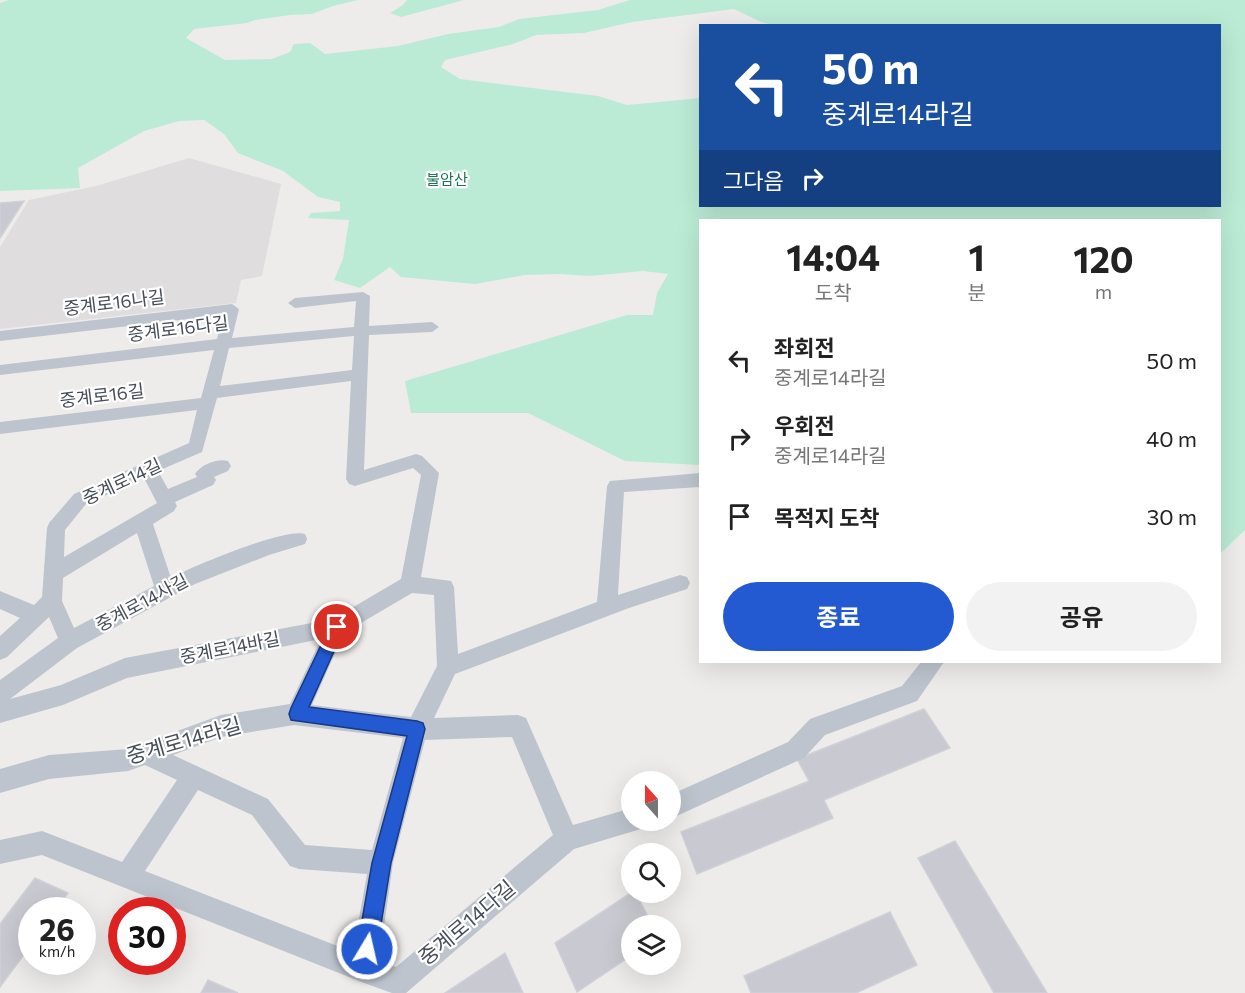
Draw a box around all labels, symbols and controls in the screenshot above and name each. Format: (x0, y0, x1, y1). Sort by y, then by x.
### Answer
text: 50 m (822, 41, 919, 93)
icon: left (723, 48, 801, 126)
text: 중계로14라길 (822, 97, 974, 130)
icon: right (796, 162, 829, 195)
text: 그다음 (723, 167, 784, 194)
park label: 불암산 (426, 170, 468, 188)
text: 14:04 (786, 234, 880, 278)
text: 1 (969, 234, 985, 278)
text: 120 (1073, 236, 1134, 280)
text: m (1095, 279, 1112, 303)
text: 도착 (815, 280, 852, 304)
text: 분 (968, 280, 986, 304)
street label: 중계로16나길 (62, 285, 166, 319)
street label: 중계로16다길 (126, 311, 230, 345)
text: 좌회전 (774, 334, 835, 361)
icon: left (723, 344, 756, 377)
text: 50 m (1147, 347, 1197, 374)
text: 중계로14라길 (774, 365, 887, 389)
street label: 중계로16길 (58, 379, 145, 411)
text: 우회전 (774, 412, 835, 439)
icon: right (723, 422, 756, 455)
text: 40 m (1146, 425, 1197, 452)
text: 중계로14라길 (774, 443, 887, 467)
street label: 중계로14길 (79, 453, 165, 509)
icon: arrive (723, 500, 756, 533)
text: 30 m (1147, 503, 1197, 530)
text: 목적지 도착 (774, 504, 879, 531)
street label: 중계로14사길 (92, 569, 191, 636)
button: 종료 (723, 582, 954, 651)
button: 공유 (966, 582, 1197, 651)
pin (311, 601, 362, 652)
icon: arrive (320, 610, 353, 643)
street label: 중계로14바길 (178, 627, 282, 667)
street label: 중계로14라길 (123, 711, 244, 768)
north arrow (621, 771, 681, 831)
map controls (621, 771, 681, 975)
button: search (621, 843, 681, 903)
street label: 중계로14다길 (413, 874, 519, 969)
speed limit sign: 30 (108, 897, 186, 975)
text: 26 (39, 910, 75, 947)
button: layers (621, 915, 681, 975)
position arrow (335, 917, 399, 981)
text: km/h (39, 942, 75, 960)

